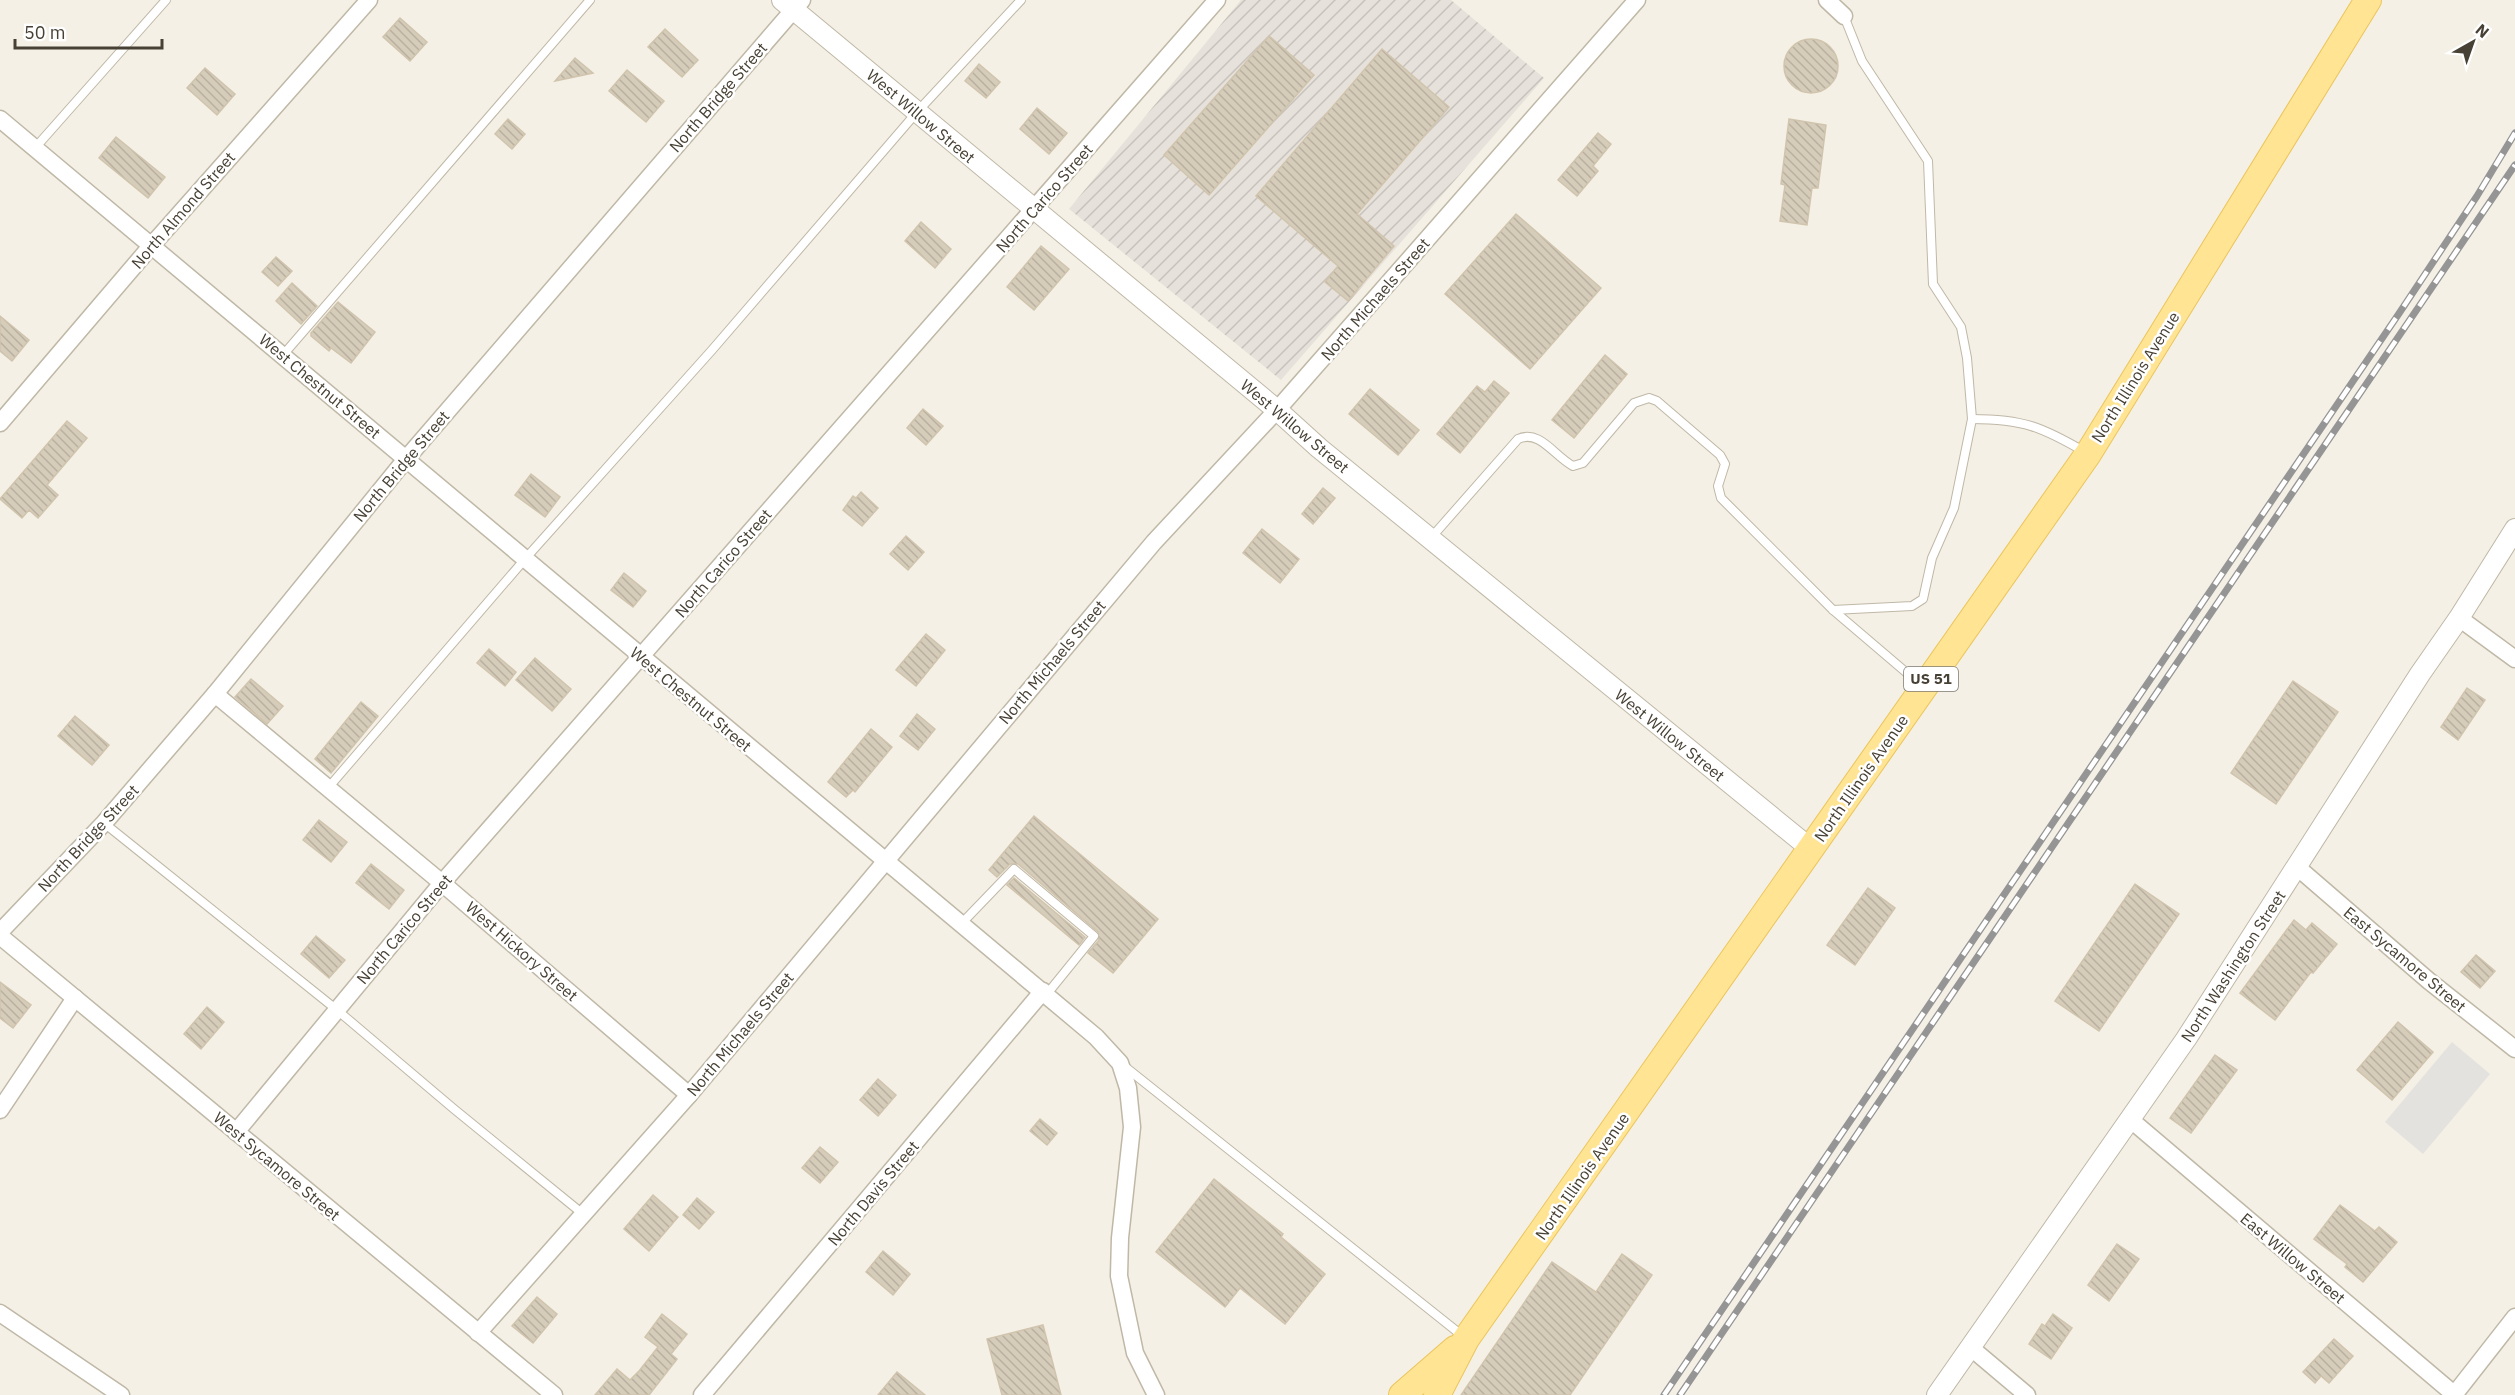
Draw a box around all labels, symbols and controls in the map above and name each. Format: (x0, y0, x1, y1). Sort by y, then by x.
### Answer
scale bar (15, 12, 162, 50)
north arrow (2443, 12, 2503, 72)
text: N (2472, 19, 2494, 42)
text: 50 m (24, 21, 66, 44)
street label: North Bridge Street (665, 38, 771, 156)
street label: West Willow Street (863, 65, 979, 167)
street label: North Carico Street (991, 140, 1097, 256)
street label: North Almond Street (127, 147, 239, 273)
street label: North Michaels Street (1316, 234, 1434, 364)
street label: North Illinois Avenue (2087, 308, 2184, 446)
street label: West Chestnut Street (255, 329, 385, 443)
street label: West Willow Street (1237, 375, 1353, 477)
street label: North Bridge Street (349, 406, 453, 526)
street label: North Carico Street (670, 505, 776, 621)
street label: North Michaels Street (994, 596, 1110, 728)
street label: West Chestnut Street (626, 642, 756, 756)
road number: US 51 (1904, 667, 1958, 691)
street label: West Willow Street (1611, 685, 1729, 785)
street label: North Illinois Avenue (1810, 710, 1913, 845)
street label: North Bridge Street (33, 780, 143, 896)
street label: North Carico Street (352, 870, 456, 988)
street label: North Washington Street (2176, 886, 2290, 1046)
street label: West Hickory Street (462, 897, 582, 1005)
street label: East Sycamore Street (2340, 902, 2470, 1016)
street label: North Michaels Street (682, 968, 798, 1100)
street label: West Sycamore Street (210, 1107, 344, 1225)
street label: North Illinois Avenue (1531, 1108, 1634, 1243)
street label: North Davis Street (823, 1136, 923, 1250)
street label: East Willow Street (2237, 1208, 2349, 1308)

